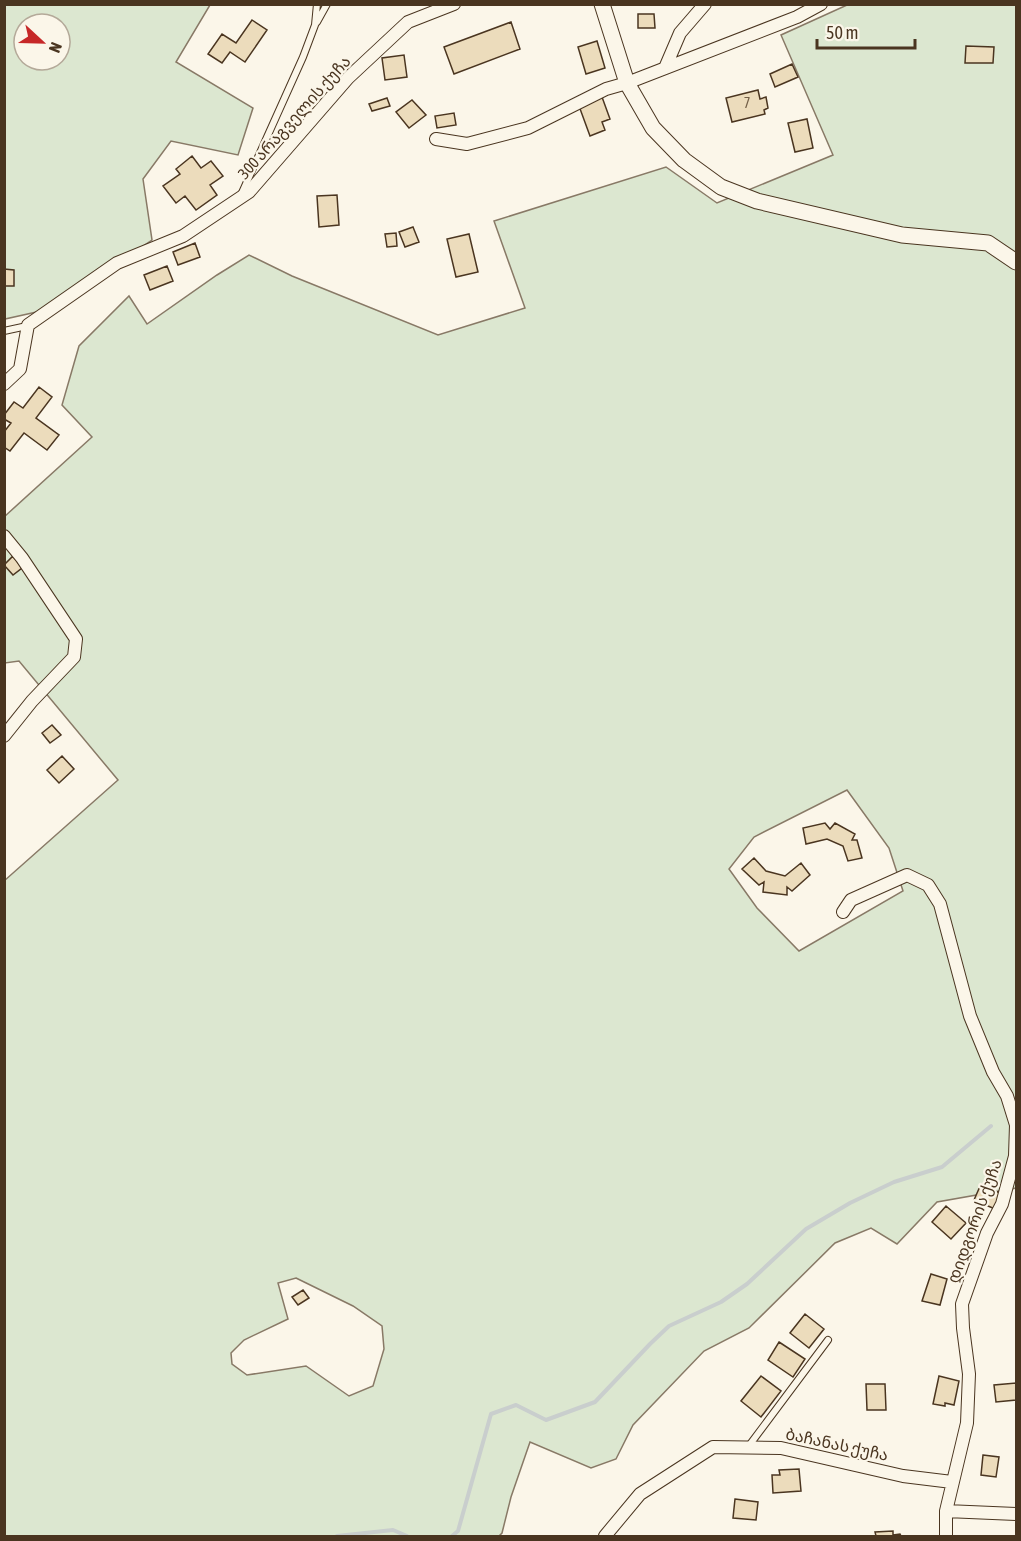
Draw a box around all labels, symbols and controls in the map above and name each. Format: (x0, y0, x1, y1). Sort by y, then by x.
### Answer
north arrow (12, 12, 72, 72)
scale bar (817, 12, 914, 50)
text: 50 m (826, 22, 858, 43)
text: N (46, 40, 66, 55)
street label: 300 არაგველის ქუჩა (234, 52, 355, 183)
house number: 7 (744, 95, 750, 111)
street label: დიდგორის ქუჩა (943, 1157, 1007, 1286)
street label: ბაჩანას ქუჩა (784, 1424, 890, 1465)

